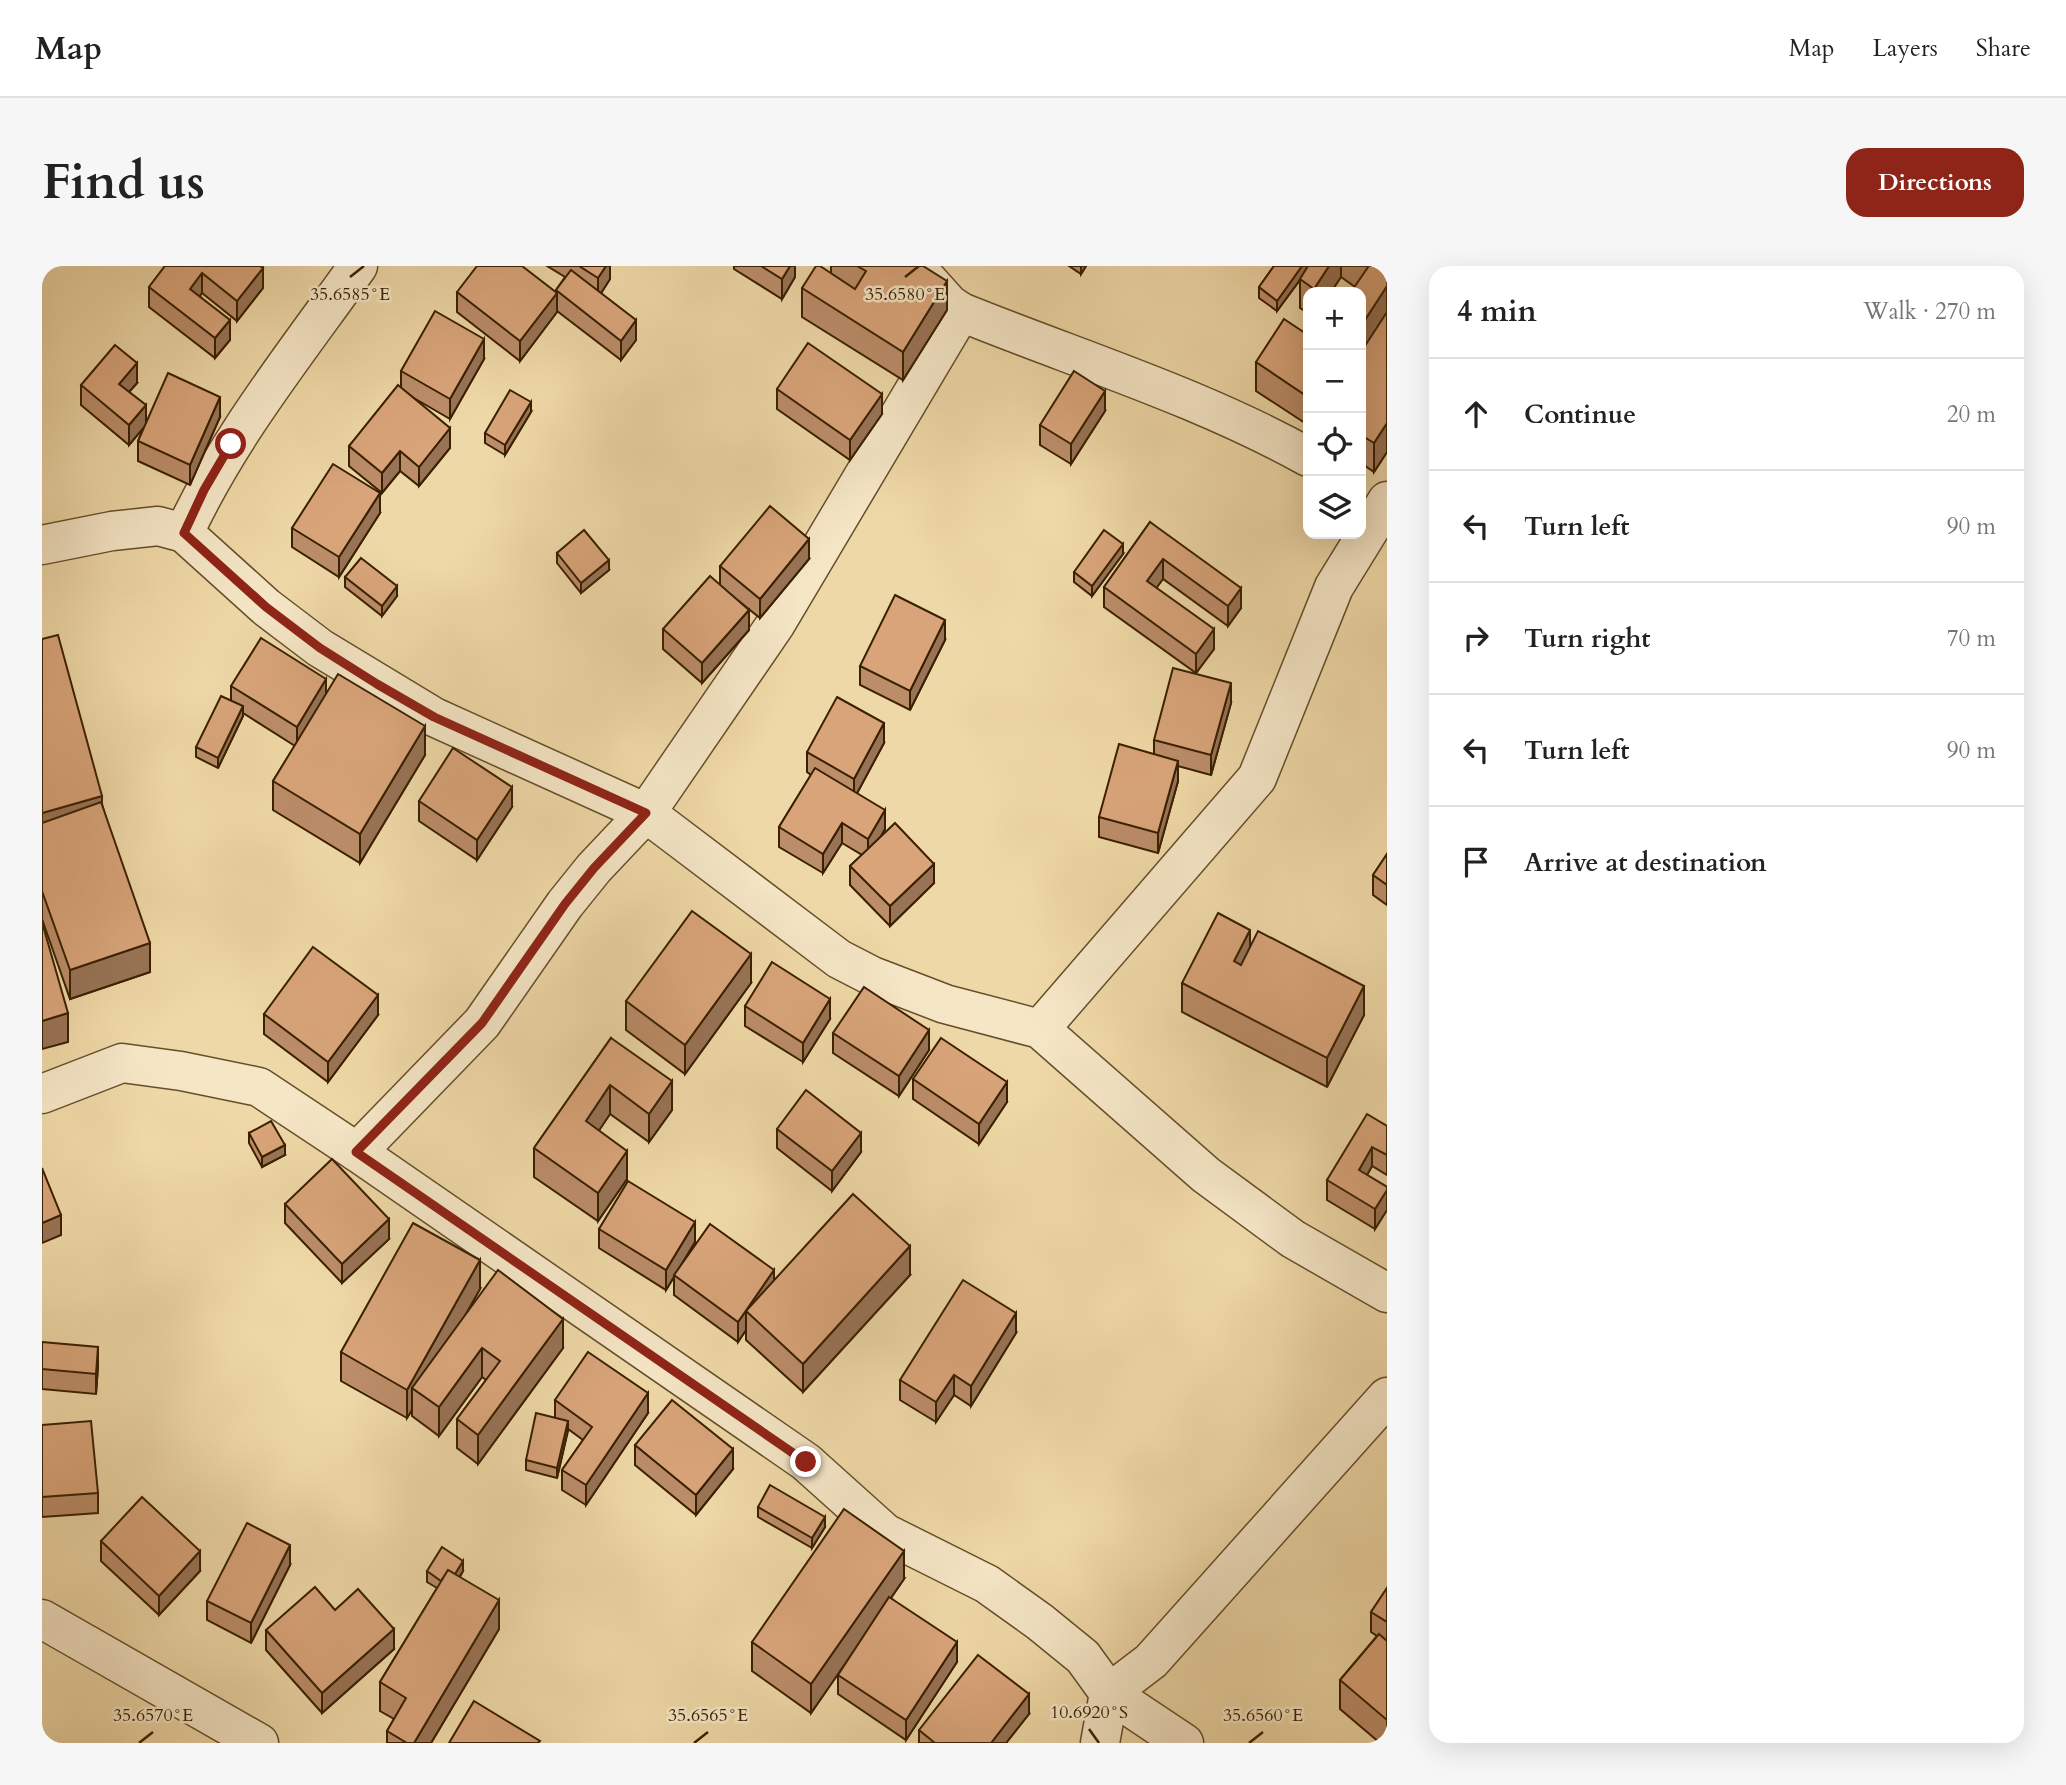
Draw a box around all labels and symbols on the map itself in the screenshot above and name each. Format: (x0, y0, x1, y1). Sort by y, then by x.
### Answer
text: 35.6585°E (310, 282, 390, 307)
text: 35.6580°E (865, 282, 945, 307)
route start (215, 428, 246, 459)
route end (790, 1446, 821, 1477)
text: 10.6920°S (1050, 1700, 1128, 1725)
text: 35.6570°E (113, 1703, 193, 1728)
text: 35.6565°E (668, 1703, 748, 1728)
text: 35.6560°E (1223, 1703, 1303, 1728)

